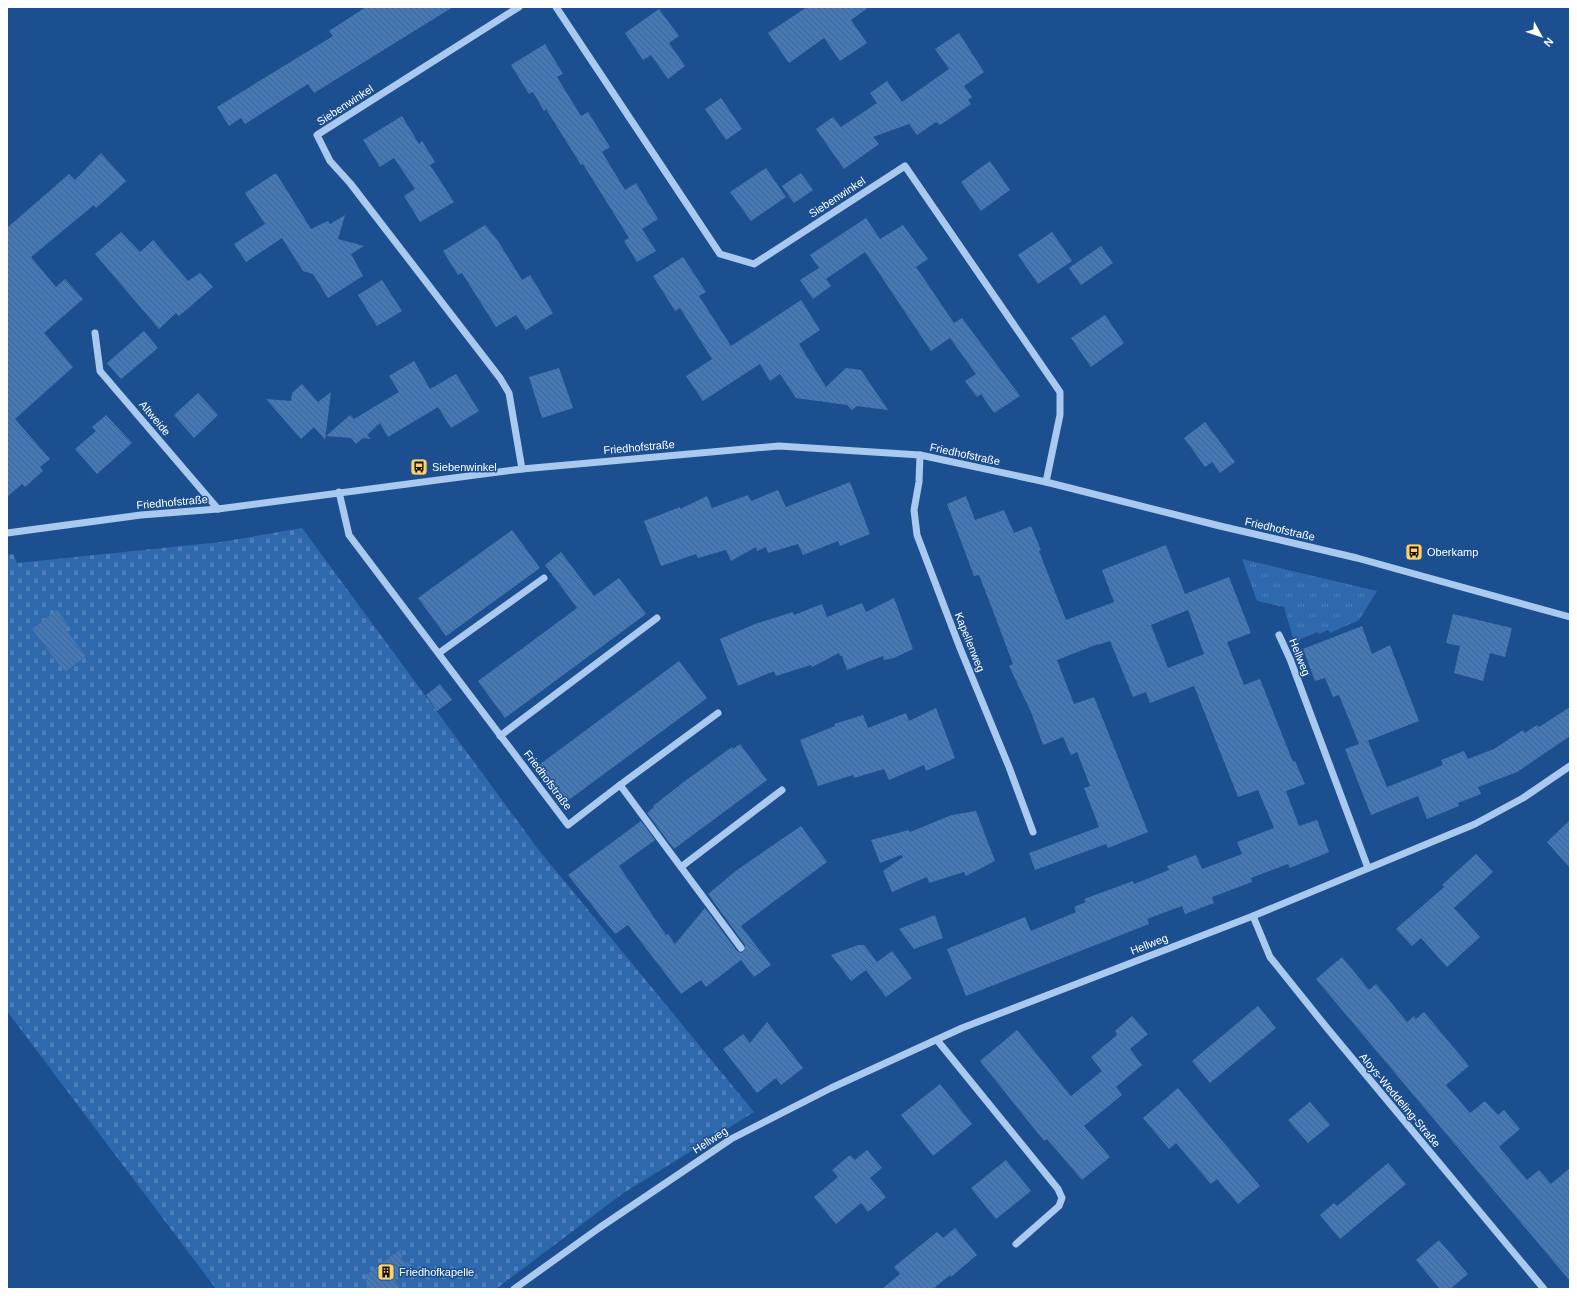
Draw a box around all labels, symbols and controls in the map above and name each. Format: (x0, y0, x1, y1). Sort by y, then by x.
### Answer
north arrow (1521, 16, 1561, 56)
text: N (1541, 36, 1556, 49)
street label: Siebenwinkel (315, 82, 375, 128)
street label: Siebenwinkel (807, 174, 867, 220)
street label: Altweide (137, 398, 173, 438)
street label: Friedhofstraße (603, 438, 675, 456)
street label: Friedhofstraße (929, 441, 1001, 467)
bus stop icon: Siebenwinkel (409, 457, 429, 477)
place label: Siebenwinkel (432, 461, 497, 473)
street label: Friedhofstraße (136, 493, 208, 511)
street label: Friedhofstraße (1244, 515, 1316, 543)
bus stop icon: Oberkamp (1404, 542, 1424, 562)
place label: Oberkamp (1427, 546, 1478, 558)
street label: Kapellenweg (953, 611, 987, 673)
street label: Hellweg (1287, 637, 1313, 677)
street label: Friedhofstraße (522, 748, 574, 812)
street label: Hellweg (1129, 931, 1169, 957)
street label: Aloys-Weddeling-Straße (1357, 1051, 1443, 1149)
street label: Hellweg (690, 1124, 730, 1156)
building icon: Friedhofkapelle (376, 1262, 396, 1282)
place label: Friedhofkapelle (399, 1266, 474, 1278)

